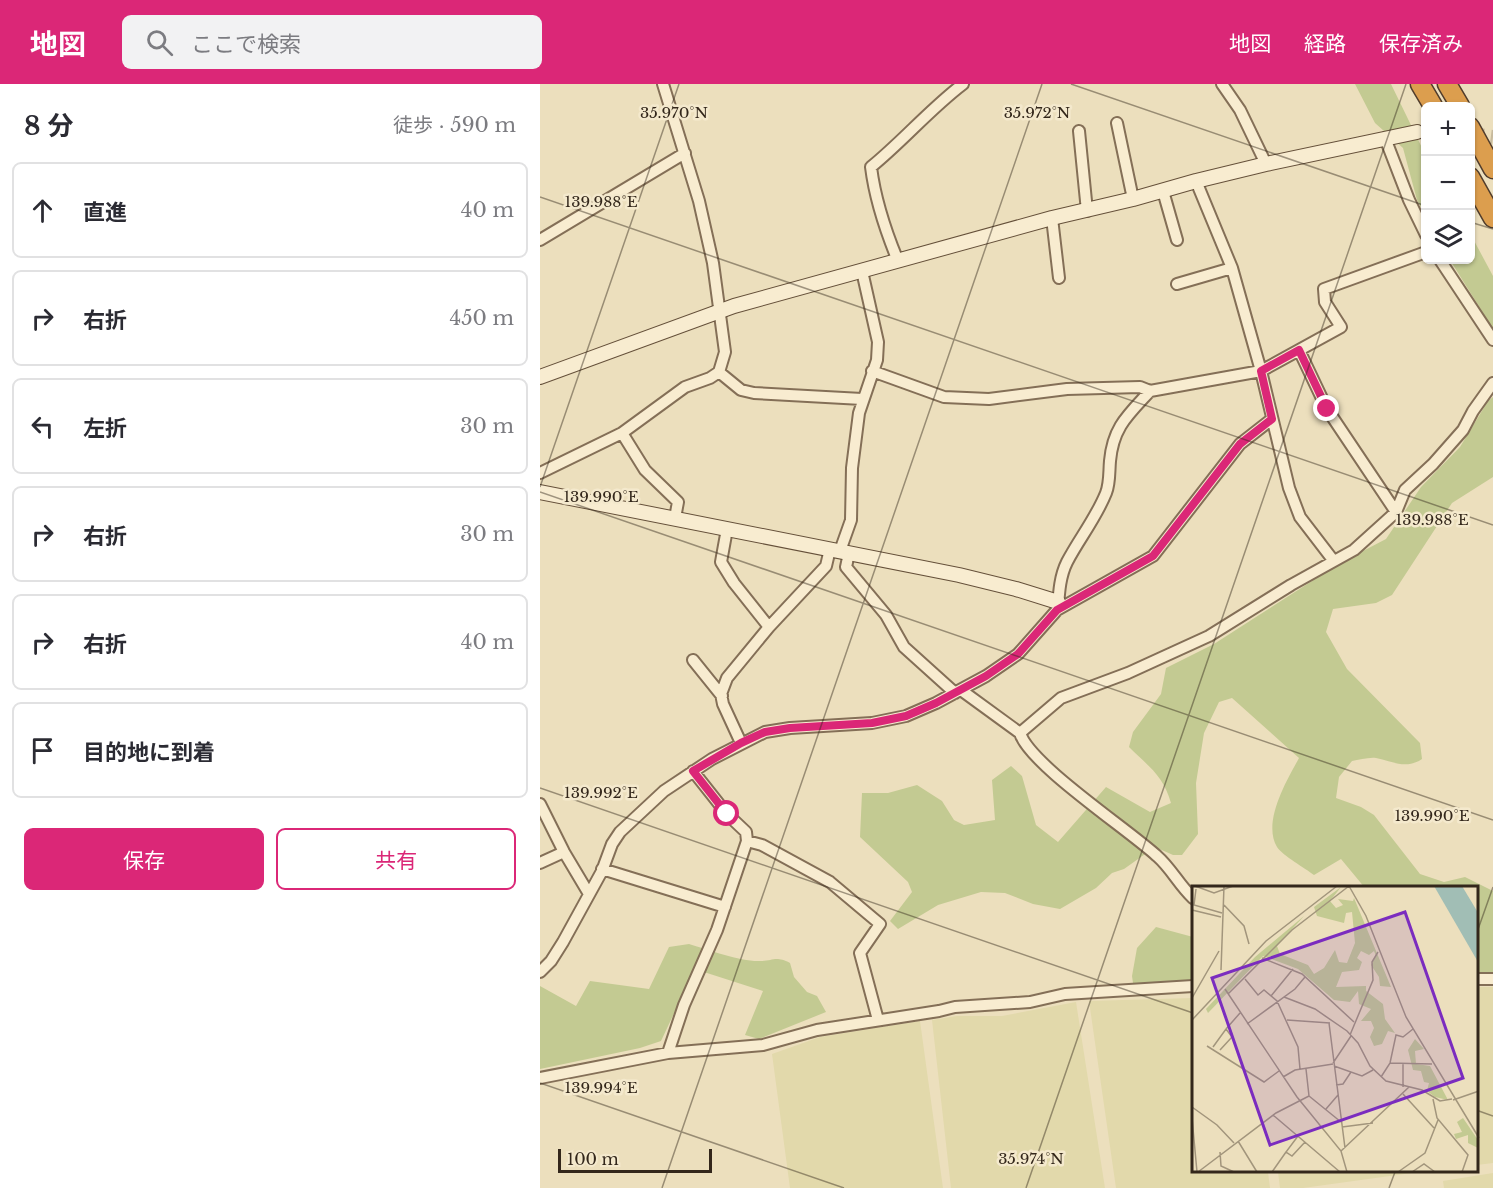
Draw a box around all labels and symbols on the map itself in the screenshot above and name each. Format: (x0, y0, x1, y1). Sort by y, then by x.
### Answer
text: 35.970°N (640, 103, 708, 122)
text: 35.972°N (1004, 103, 1070, 122)
text: 139.988°E (564, 192, 638, 211)
route end (1313, 395, 1339, 421)
text: 139.990°E (563, 487, 639, 506)
text: 139.988°E (1395, 510, 1469, 529)
text: 139.992°E (564, 783, 638, 802)
route start (713, 800, 739, 826)
text: 139.990°E (1394, 806, 1470, 825)
inset map (1192, 886, 1478, 1173)
text: 139.994°E (564, 1078, 638, 1097)
scale bar (558, 1146, 712, 1174)
text: 35.974°N (998, 1149, 1064, 1168)

